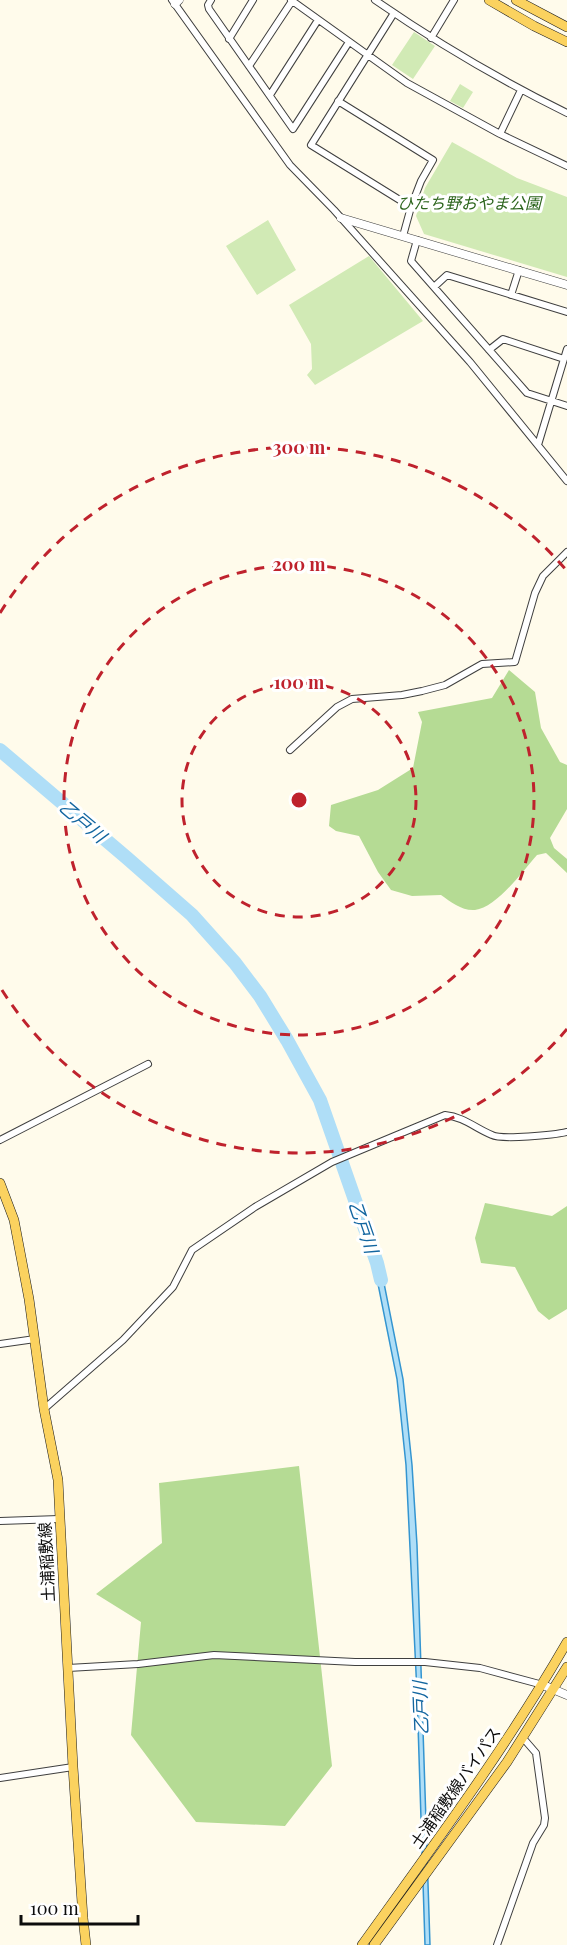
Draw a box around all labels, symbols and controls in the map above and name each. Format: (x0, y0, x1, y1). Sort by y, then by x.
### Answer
park label: ひたち野おやま公園 (397, 192, 543, 213)
text: 300 m (273, 435, 326, 459)
text: 200 m (272, 552, 326, 576)
text: 100 m (274, 670, 325, 694)
centre of rings (289, 790, 309, 810)
water label: 乙戸川 (55, 794, 113, 849)
water label: 乙戸川 (344, 1198, 385, 1258)
street label: 土浦稲敷線 (33, 1521, 59, 1603)
water label: 乙戸川 (407, 1679, 433, 1735)
street label: 土浦稲敷線バイパス (405, 1722, 505, 1852)
scale bar (21, 1888, 138, 1926)
text: 100 m (30, 1896, 79, 1920)

